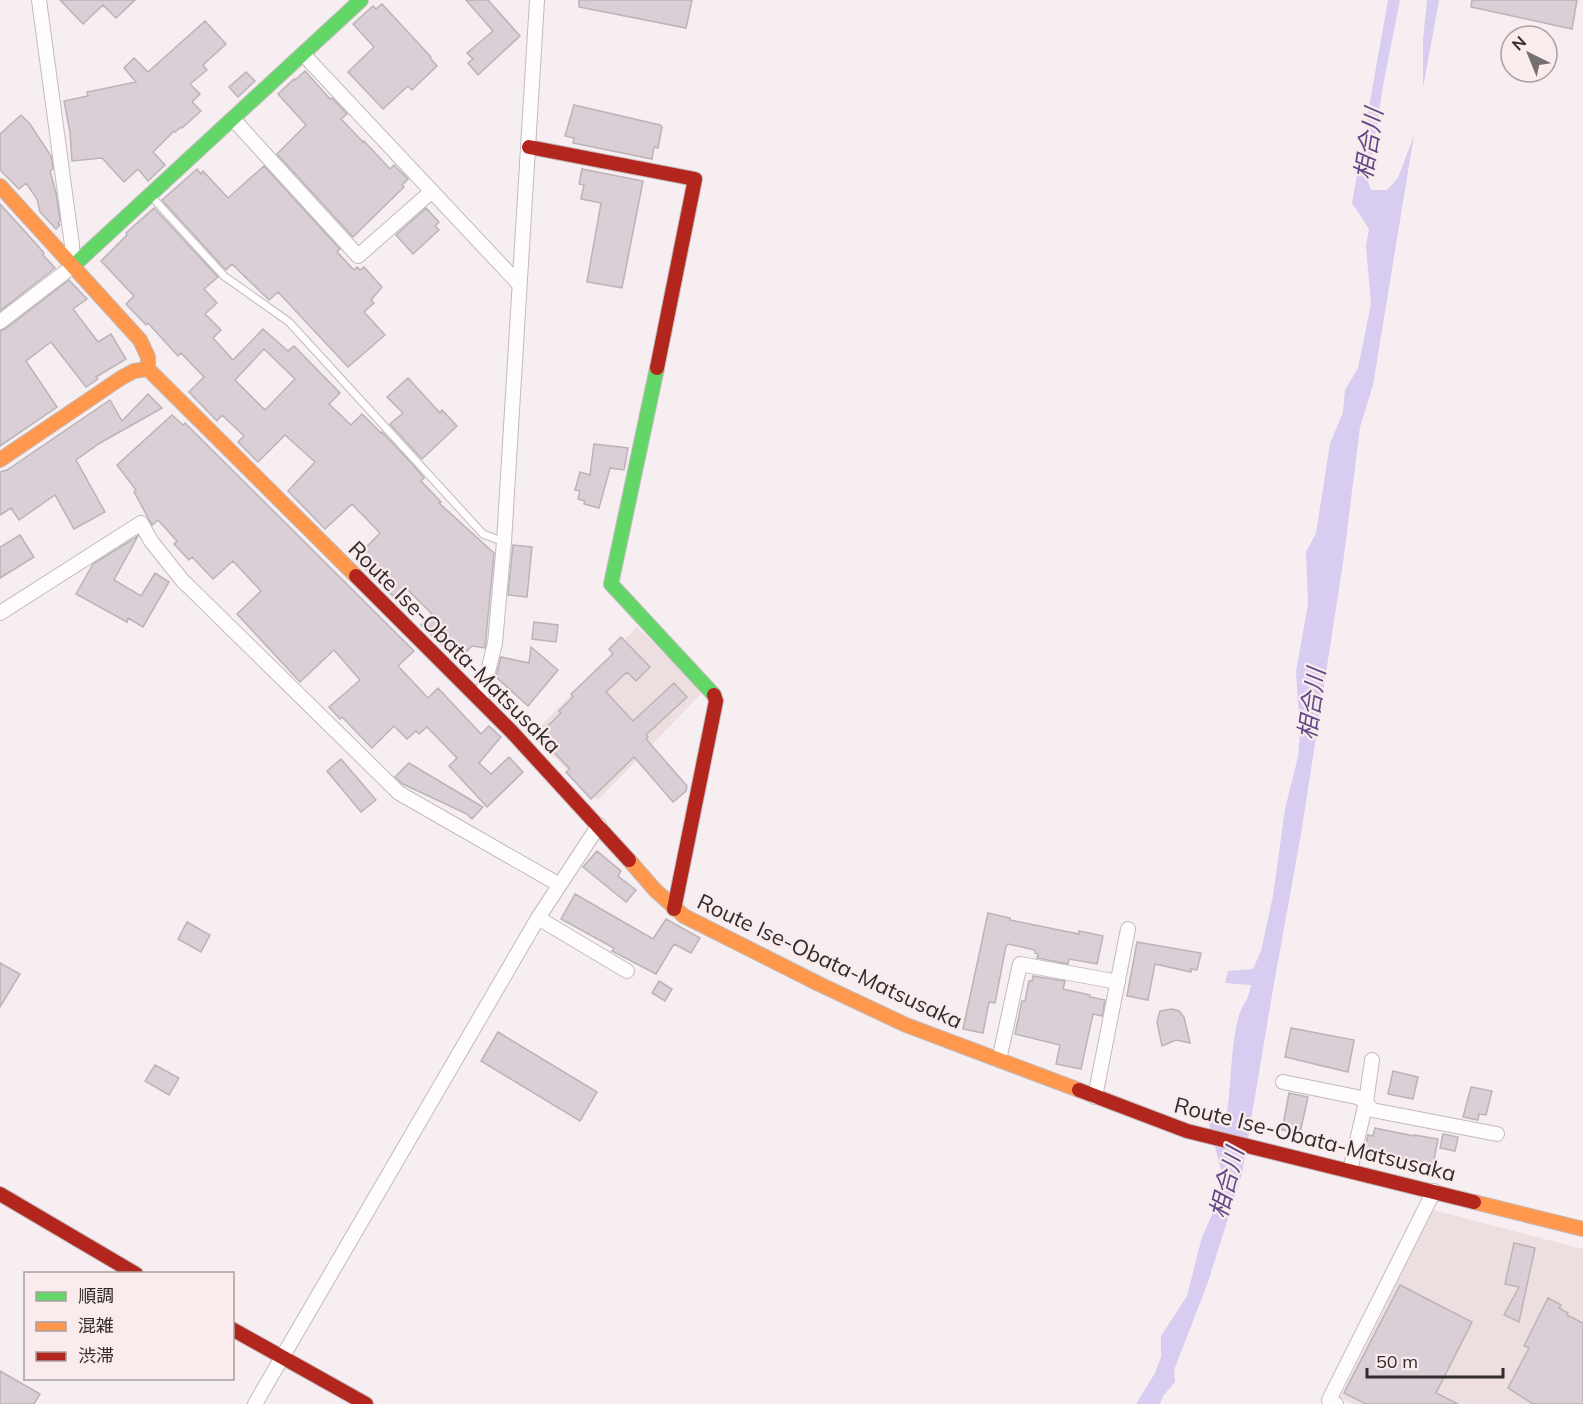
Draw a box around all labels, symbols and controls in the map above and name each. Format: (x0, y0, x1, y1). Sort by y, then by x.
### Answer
north arrow (1499, 24, 1559, 84)
text: N (1508, 32, 1530, 54)
water label: 相合川 (1348, 103, 1389, 182)
street label: Route Ise-Obata-Matsusaka (343, 535, 567, 759)
water label: 相合川 (1291, 663, 1331, 742)
street label: Route Ise-Obata-Matsusaka (693, 887, 967, 1035)
street label: Route Ise-Obata-Matsusaka (1171, 1090, 1459, 1188)
water label: 相合川 (1203, 1141, 1250, 1221)
legend (24, 1272, 234, 1380)
text: 順調 (78, 1284, 114, 1307)
text: 混雑 (78, 1314, 114, 1337)
scale bar (1367, 1341, 1504, 1379)
text: 渋滞 (78, 1344, 114, 1367)
text: 50 m (1376, 1350, 1418, 1373)

